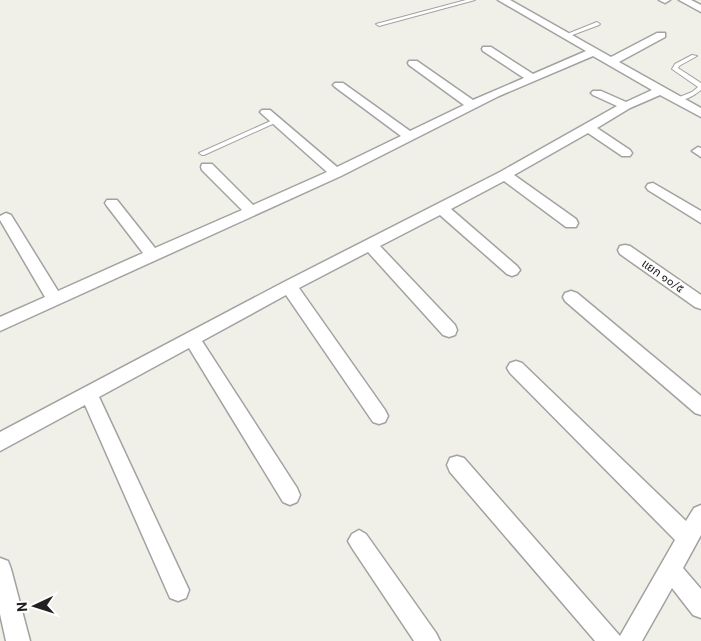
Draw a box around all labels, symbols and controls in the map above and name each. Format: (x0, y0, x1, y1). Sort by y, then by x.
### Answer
street label: แยก ๑๐/๕ (639, 256, 687, 296)
north arrow (10, 581, 60, 631)
text: N (14, 601, 30, 612)

